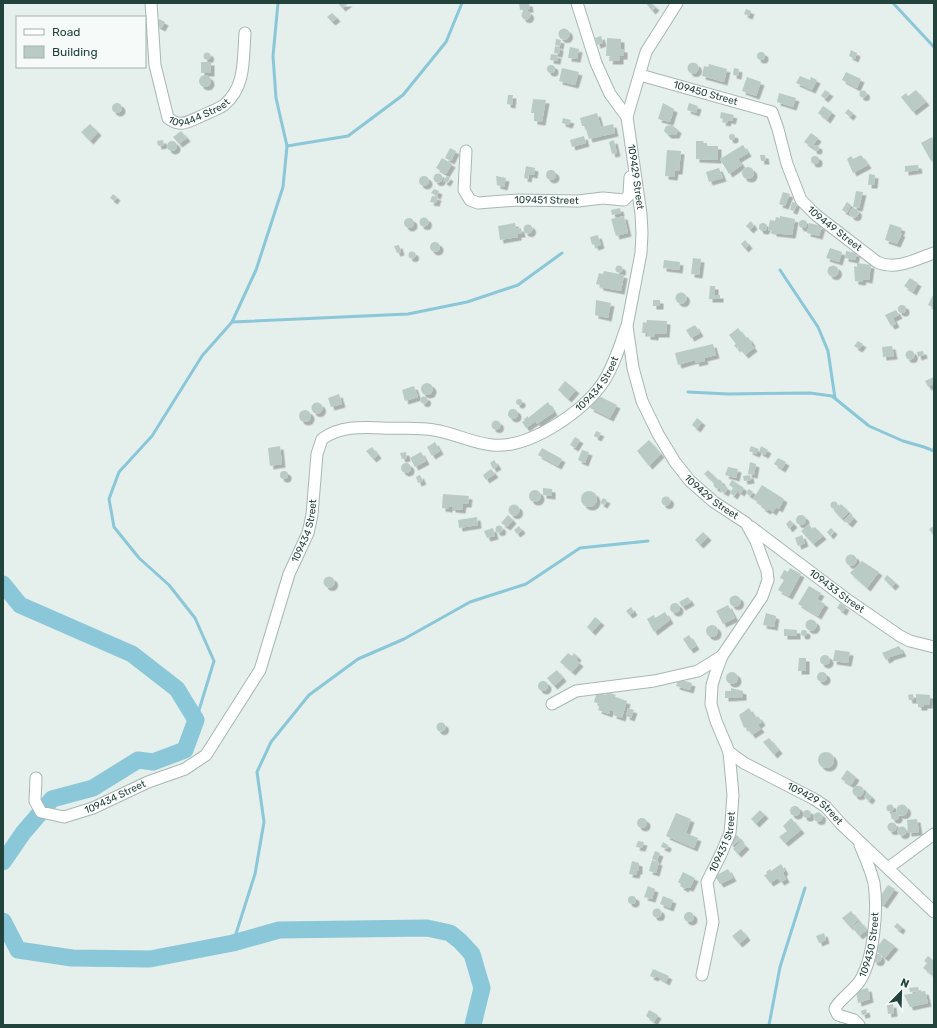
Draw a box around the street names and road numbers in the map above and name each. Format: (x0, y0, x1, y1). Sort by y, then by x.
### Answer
street label: 109450 Street (672, 79, 739, 108)
street label: 109444 Street (166, 96, 233, 129)
street label: 109429 Street (625, 143, 646, 210)
street label: 109451 Street (514, 194, 579, 207)
street label: 109449 Street (805, 204, 864, 254)
street label: 109434 Street (573, 355, 621, 414)
street label: 109429 Street (681, 472, 741, 522)
street label: 109434 Street (289, 499, 319, 565)
street label: 109433 Street (806, 567, 867, 616)
street label: 109434 Street (83, 778, 148, 816)
street label: 109429 Street (785, 780, 845, 827)
street label: 109431 Street (707, 811, 738, 875)
street label: 109430 Street (857, 912, 881, 980)

